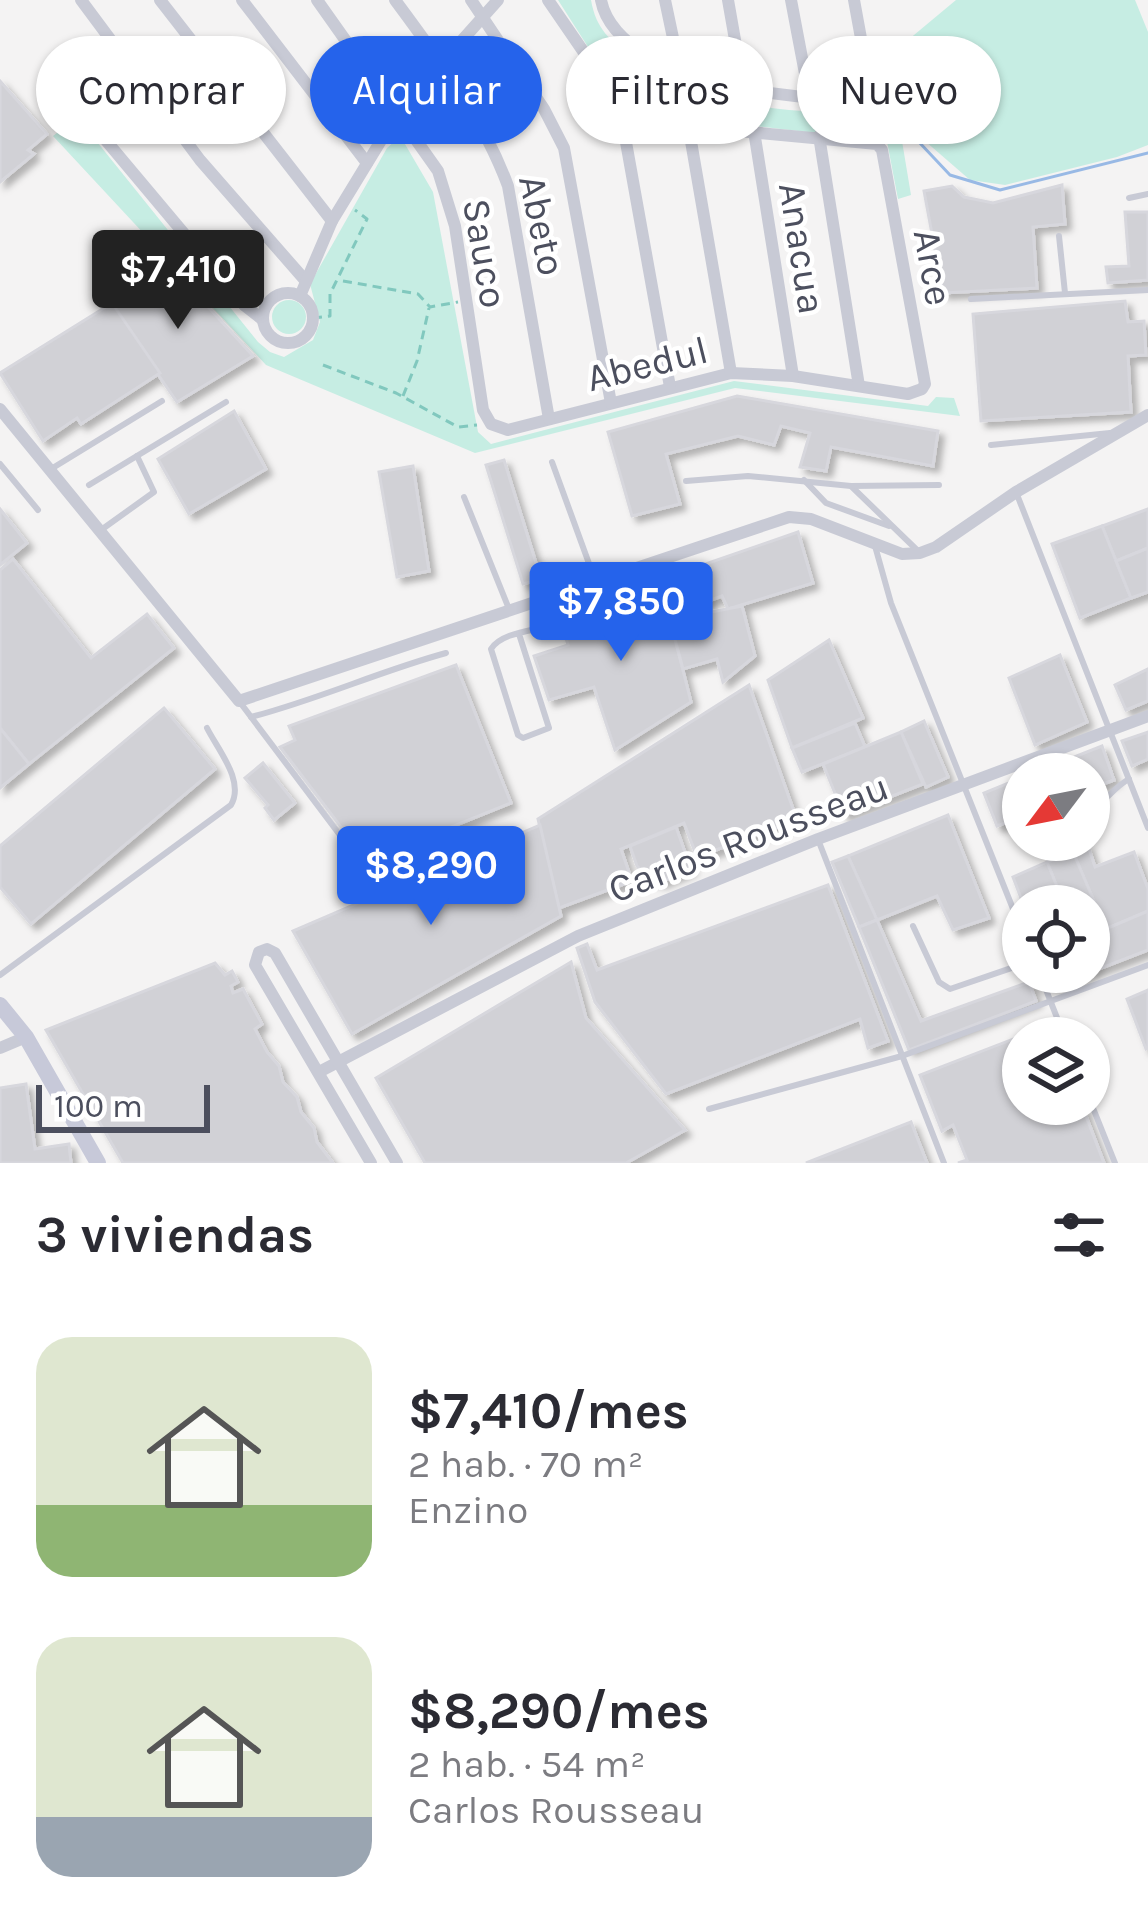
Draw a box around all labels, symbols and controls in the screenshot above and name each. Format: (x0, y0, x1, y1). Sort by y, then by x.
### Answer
chip: Comprar (36, 36, 286, 144)
chip: Alquilar (310, 36, 542, 144)
chip: Filtros (566, 36, 773, 144)
chip: Nuevo (797, 36, 1001, 144)
street label: Abeto (509, 171, 575, 280)
street label: Anacua (769, 179, 835, 317)
street label: Sauco (453, 195, 517, 311)
street label: Arce (904, 225, 962, 309)
pin: $7,410 (80, 230, 276, 332)
text: $7,410 (119, 246, 237, 292)
street label: Abedul (582, 327, 713, 401)
pin: $7,850 (523, 562, 719, 664)
text: $7,850 (557, 578, 685, 624)
north arrow (1002, 753, 1110, 861)
map controls (1002, 753, 1110, 1125)
street label: Carlos Rousseau (602, 763, 895, 913)
pin: $8,290 (333, 826, 529, 928)
text: $8,290 (364, 842, 498, 888)
button: locate (1002, 885, 1110, 993)
button: layers (1002, 1017, 1110, 1125)
scale bar (36, 1079, 210, 1132)
text: 100 m (54, 1087, 143, 1125)
icon: filters (1046, 1202, 1112, 1268)
text: 3 viviendas (36, 1205, 314, 1265)
text: $7,410/mes (408, 1381, 689, 1441)
icon: home (132, 1385, 276, 1529)
text: 2 hab. · 70 m² (408, 1441, 643, 1487)
text: Enzino (408, 1487, 528, 1533)
text: $8,290/mes (408, 1681, 710, 1741)
icon: home (132, 1685, 276, 1829)
text: 2 hab. · 54 m² (408, 1741, 646, 1787)
text: Carlos Rousseau (408, 1787, 704, 1833)

